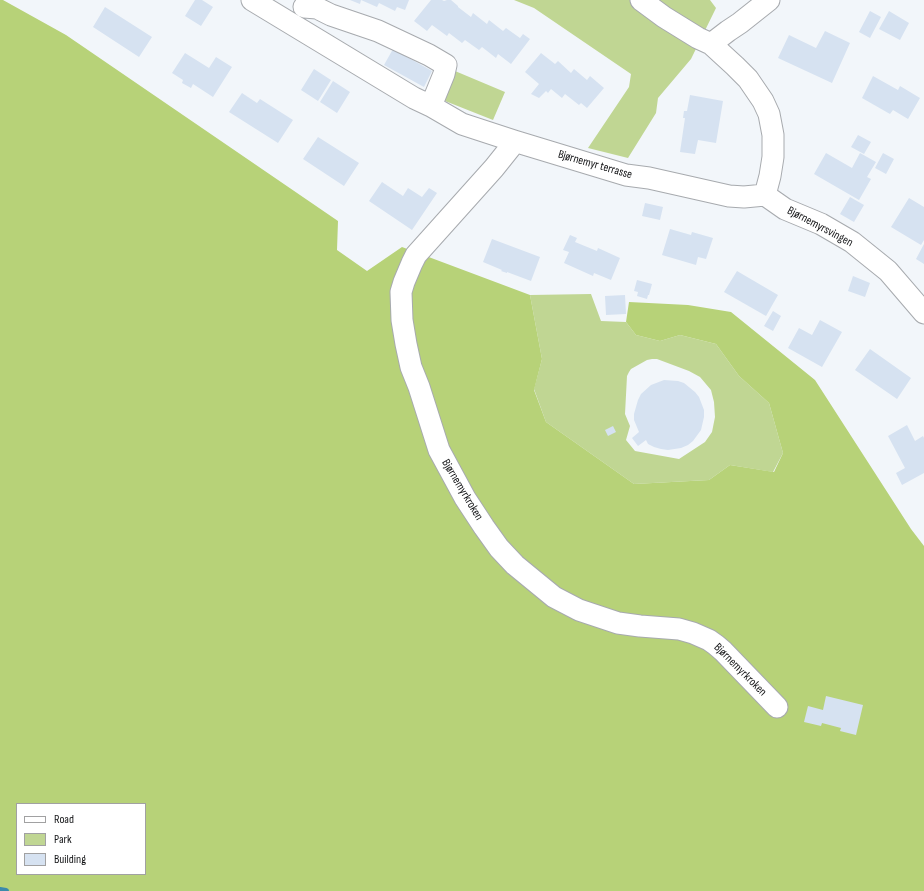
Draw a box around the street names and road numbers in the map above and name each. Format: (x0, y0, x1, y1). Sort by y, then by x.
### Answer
street label: Bjørnemyr terrasse (556, 148, 634, 182)
street label: Bjørnemyrsvingen (785, 204, 855, 250)
street label: Bjørnemyrkroken (438, 457, 486, 523)
street label: Bjørnemyrkroken (711, 641, 769, 699)

